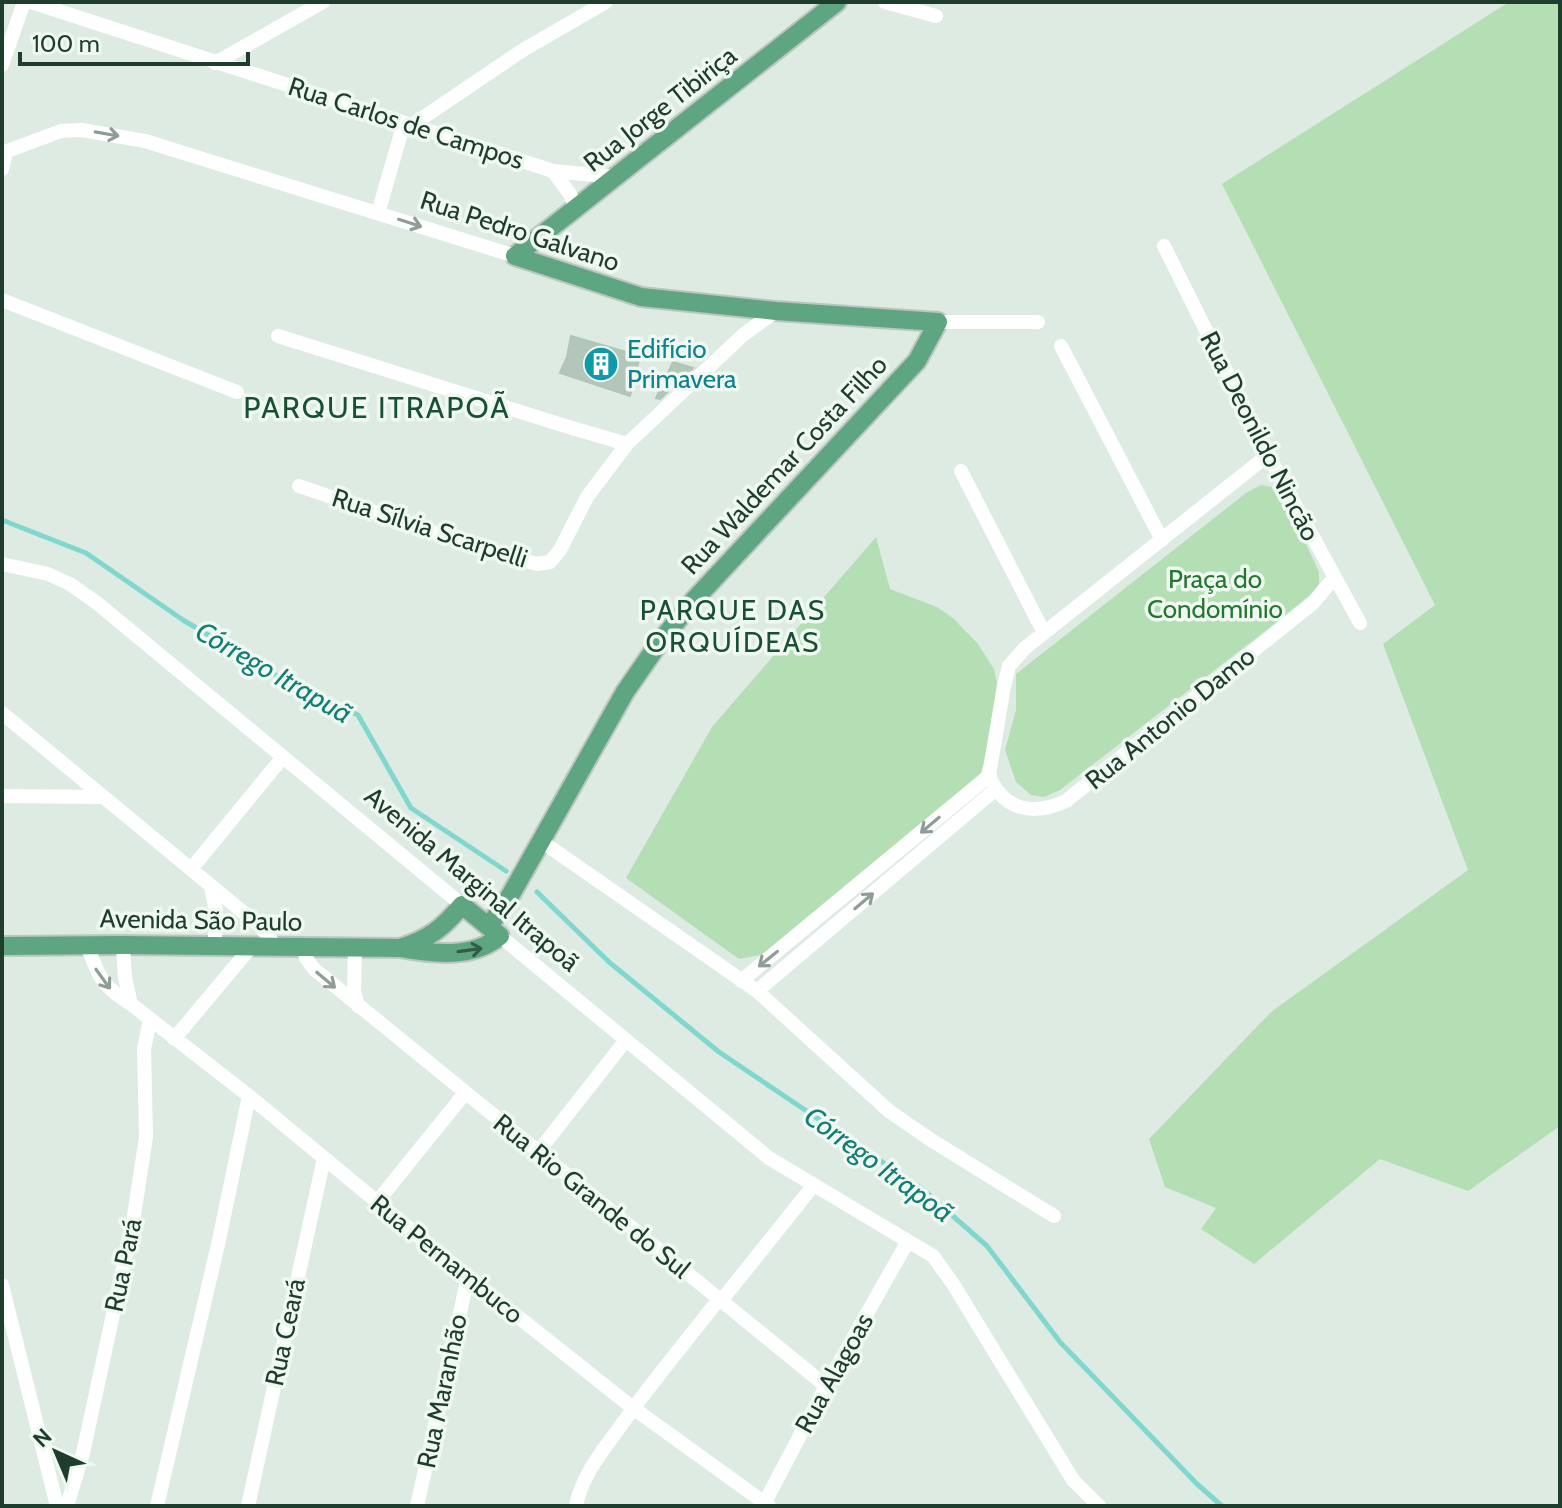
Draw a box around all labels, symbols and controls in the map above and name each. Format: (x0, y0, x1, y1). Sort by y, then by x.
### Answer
scale bar (20, 16, 248, 66)
text: 100 m (32, 29, 100, 58)
street label: Rua Jorge Tibiriça (577, 39, 743, 179)
street label: Rua Carlos de Campos (284, 70, 528, 176)
one-way arrow (94, 128, 119, 143)
street label: Rua Pedro Galvano (416, 184, 624, 278)
one-way arrow (397, 217, 422, 231)
street label: Rua Deonildo Nincão (1193, 326, 1327, 546)
place label: Edifício Primavera (627, 333, 737, 395)
building icon: Edifício Primavera (582, 345, 620, 383)
street label: Rua Waldemar Costa Filho (674, 349, 894, 581)
district label: PARQUE ITRAPOÃ (243, 389, 511, 426)
street label: Rua Sílvia Scarpelli (328, 481, 532, 575)
park label: Praça do Condomínio (1147, 563, 1283, 625)
district label: PARQUE DAS ORQUÍDEAS (640, 593, 826, 659)
water label: Córrego Itrapuã (190, 614, 358, 730)
street label: Rua Antonio Damo (1079, 640, 1261, 796)
street label: Avenida Marginal Itrapoã (358, 780, 586, 978)
one-way arrow (920, 816, 941, 834)
one-way arrow (853, 892, 873, 910)
street label: Avenida São Paulo (99, 902, 303, 938)
one-way arrow (456, 942, 482, 957)
one-way arrow (759, 950, 779, 968)
one-way arrow (94, 968, 111, 989)
one-way arrow (316, 971, 336, 989)
water label: Córrego Itrapoã (798, 1099, 960, 1229)
street label: Rua Rio Grande do Sul (487, 1107, 697, 1285)
street label: Rua Pernambuco (364, 1188, 530, 1330)
street label: Rua Pará (97, 1215, 149, 1315)
street label: Rua Ceará (258, 1275, 312, 1389)
street label: Rua Alagoas (788, 1307, 880, 1439)
street label: Rua Maranhão (410, 1311, 474, 1471)
north arrow (16, 1412, 96, 1492)
text: N (27, 1423, 57, 1453)

